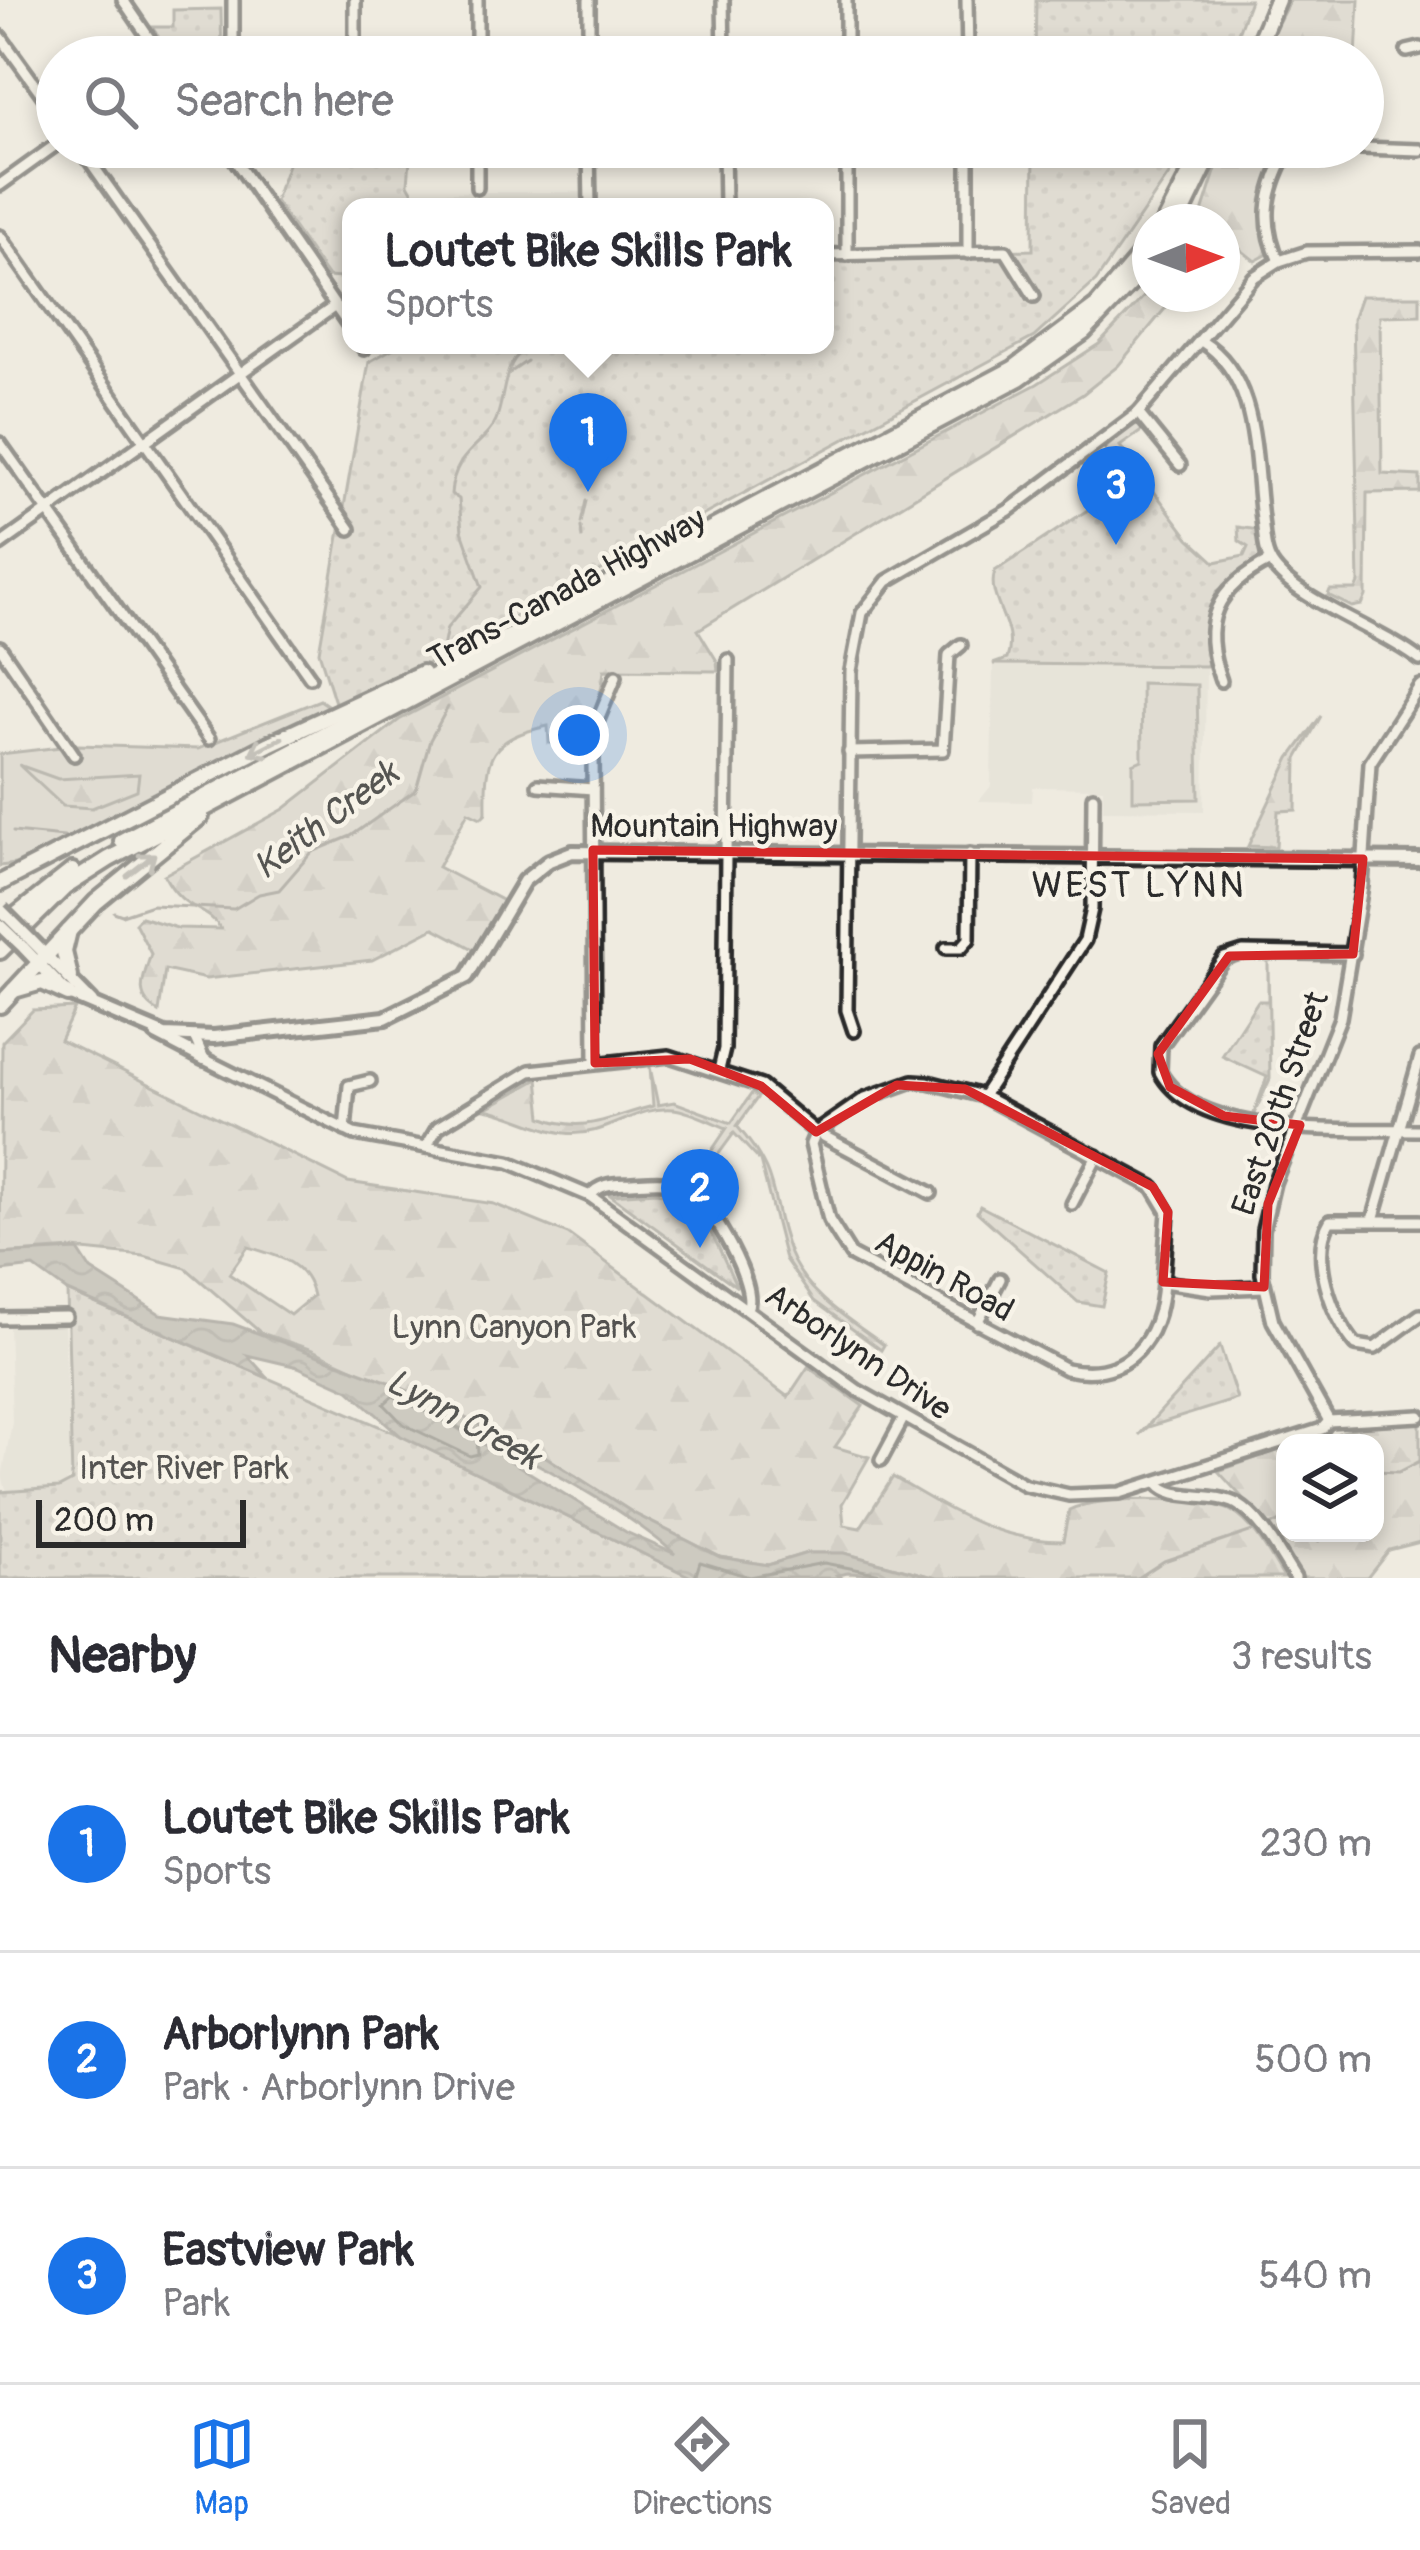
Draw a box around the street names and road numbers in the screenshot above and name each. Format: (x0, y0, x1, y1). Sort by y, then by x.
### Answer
street label: Trans-Canada Highway (421, 499, 713, 680)
street label: Mountain Highway (590, 806, 838, 847)
street label: East 20th Street (1223, 985, 1338, 1221)
street label: Appin Road (868, 1221, 1021, 1331)
street label: Arborlynn Drive (757, 1275, 959, 1430)

